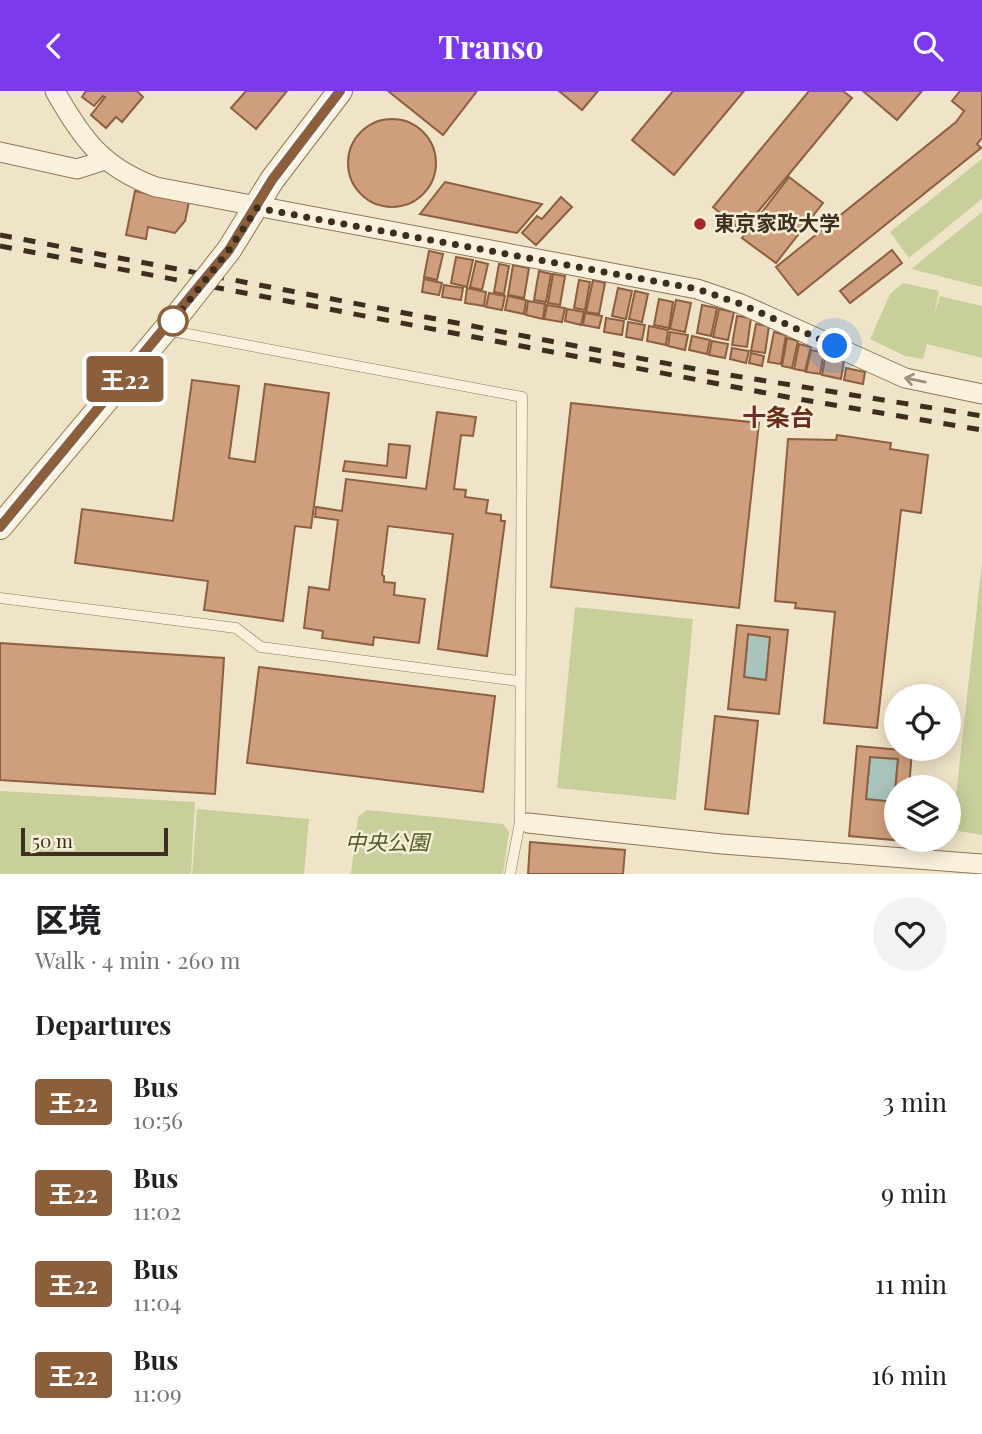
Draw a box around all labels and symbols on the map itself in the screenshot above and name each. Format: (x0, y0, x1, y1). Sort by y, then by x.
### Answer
place label: 東京家政大学 (714, 208, 840, 236)
marker: 東京家政大学 (692, 216, 708, 232)
unlabelled marker (158, 306, 188, 336)
your location (817, 328, 852, 363)
line badge: 王22 (85, 356, 165, 402)
one-way arrow (904, 373, 927, 386)
district label: 十条台 (742, 400, 814, 432)
scale bar (21, 825, 168, 857)
park label: 中央公園 (345, 827, 432, 855)

